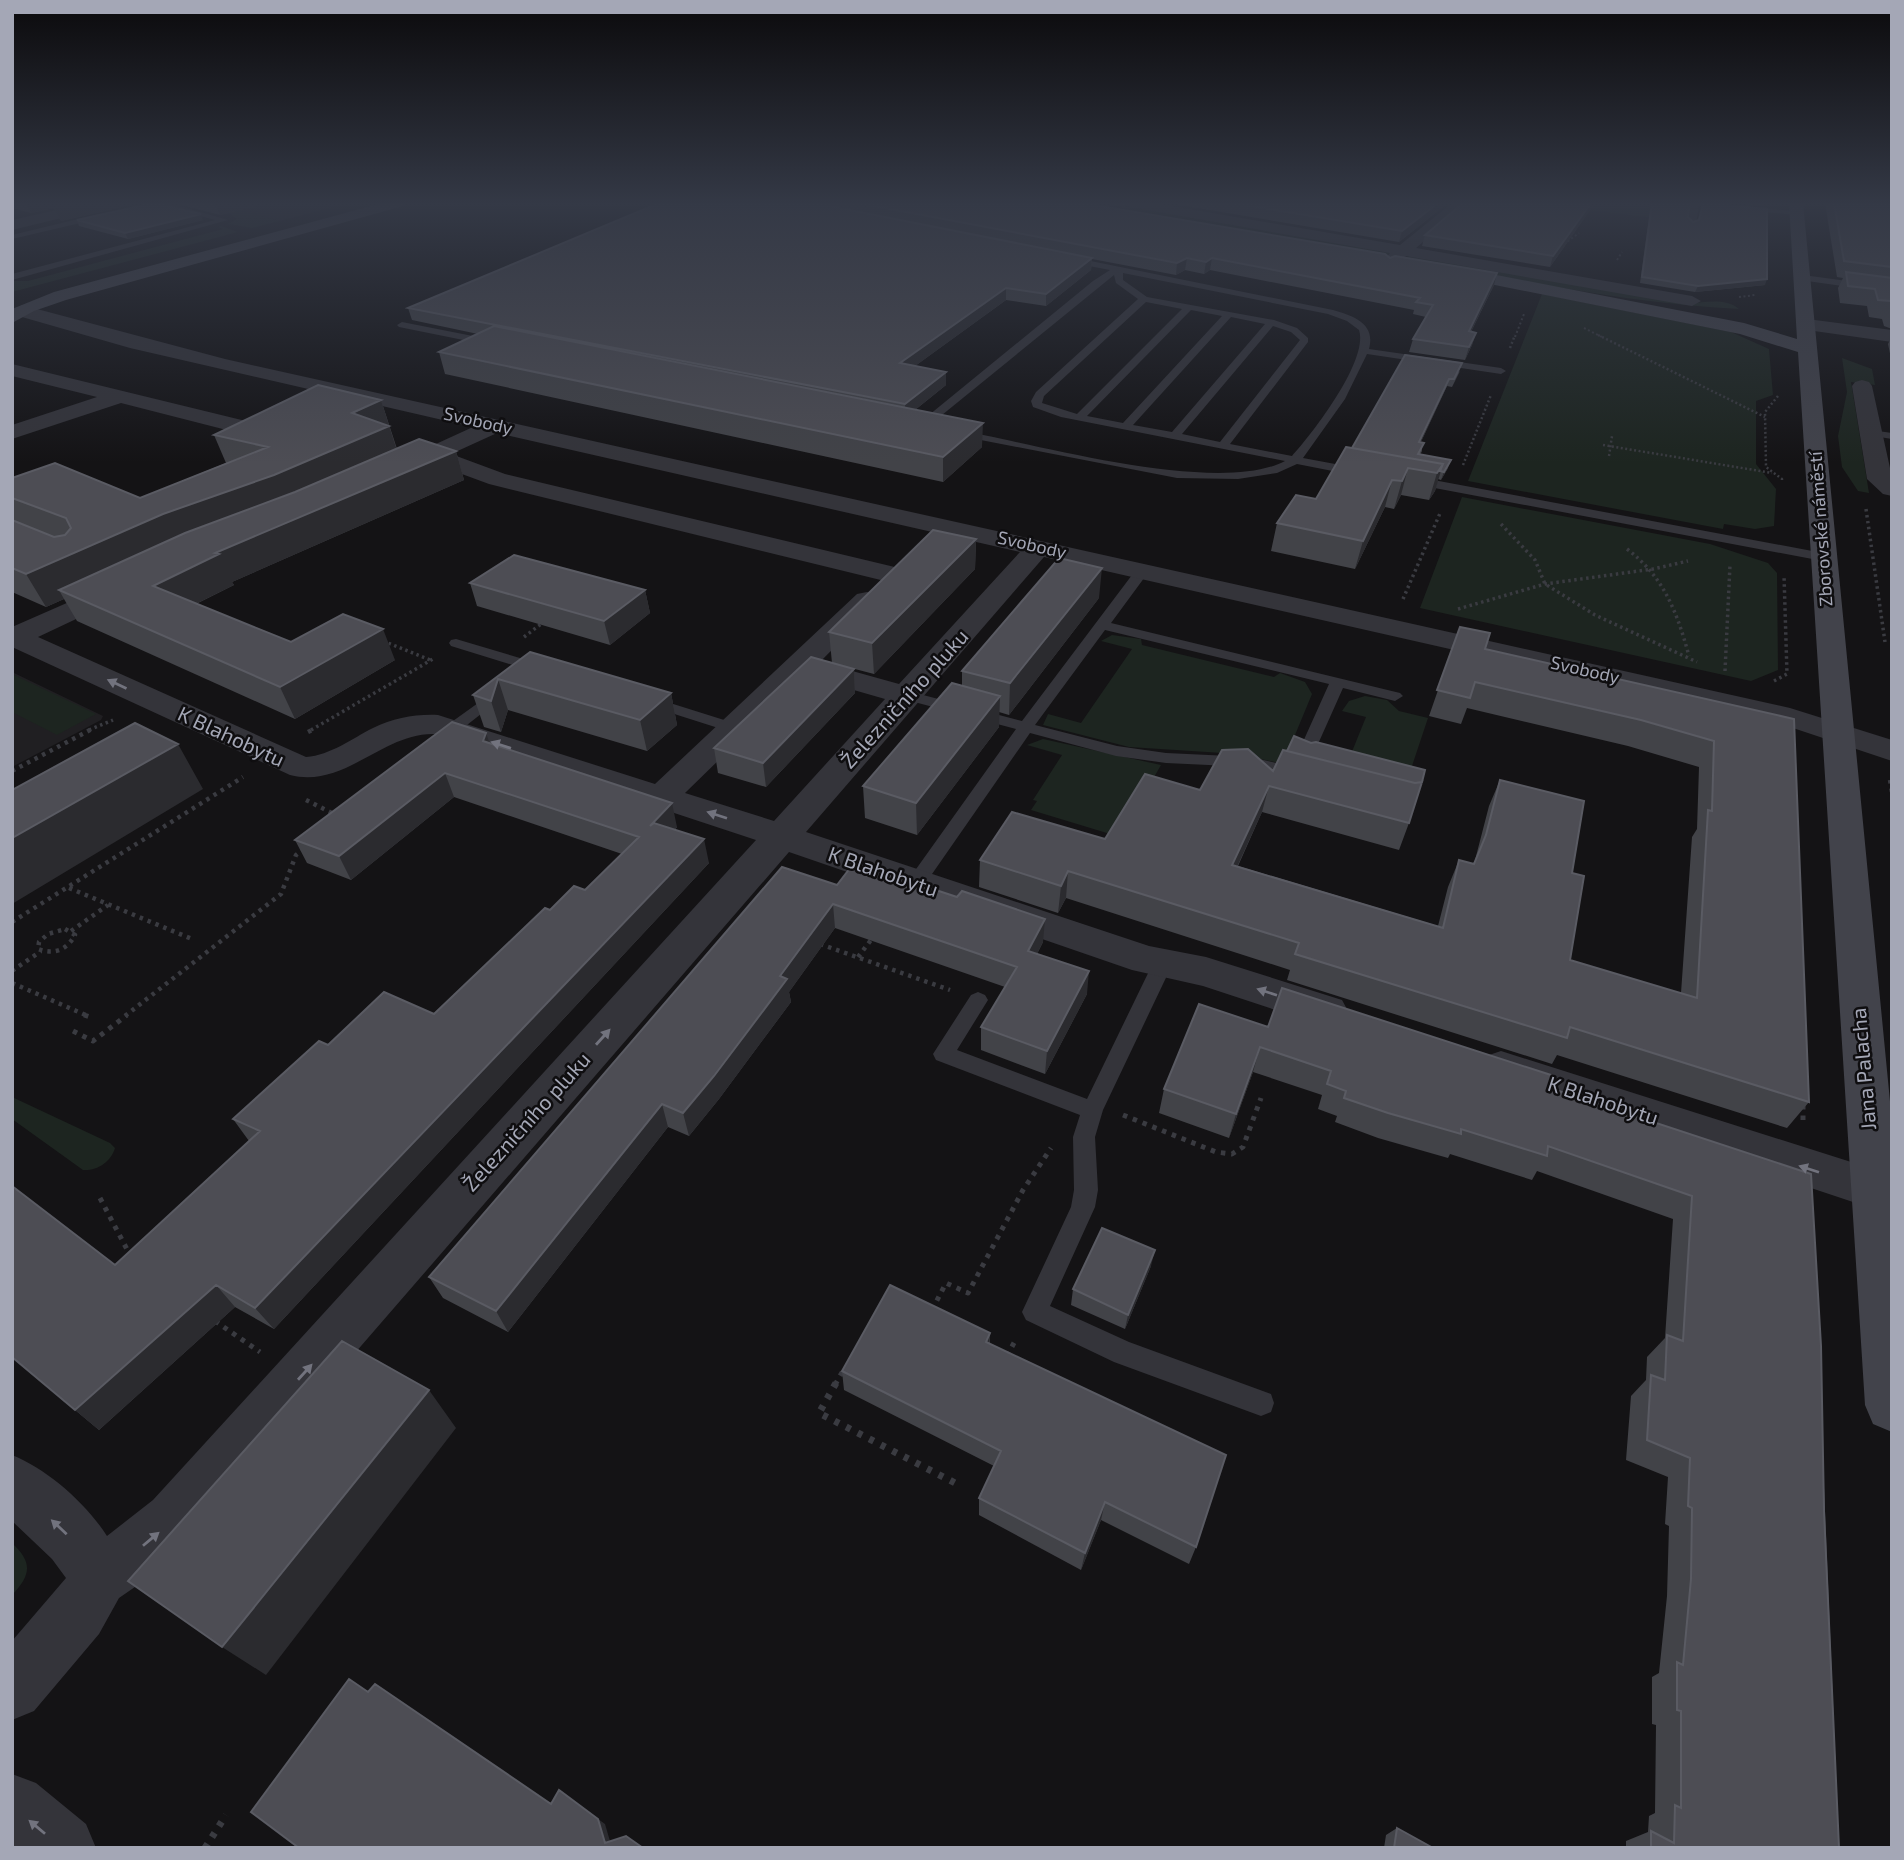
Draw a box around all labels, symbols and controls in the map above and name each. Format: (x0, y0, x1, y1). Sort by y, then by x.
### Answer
street label: Svobody (442, 401, 515, 439)
street label: Zborovské náměstí (1804, 450, 1836, 607)
street label: Svobody (996, 525, 1069, 563)
street label: Železničního pluku (835, 623, 973, 773)
street label: Svobody (1549, 650, 1622, 688)
one-way arrow (107, 678, 127, 690)
street label: K Blahobytu (174, 700, 289, 771)
one-way arrow (490, 739, 511, 749)
one-way arrow (706, 809, 727, 820)
street label: K Blahobytu (825, 840, 942, 901)
one-way arrow (1256, 986, 1277, 996)
street label: Jana Palacha (1845, 1007, 1880, 1131)
one-way arrow (595, 1028, 611, 1046)
street label: Železničního pluku (457, 1046, 595, 1196)
street label: K Blahobytu (1545, 1070, 1662, 1129)
one-way arrow (1798, 1163, 1819, 1173)
one-way arrow (297, 1363, 312, 1380)
one-way arrow (50, 1519, 68, 1535)
one-way arrow (143, 1532, 160, 1547)
one-way arrow (28, 1819, 46, 1835)

